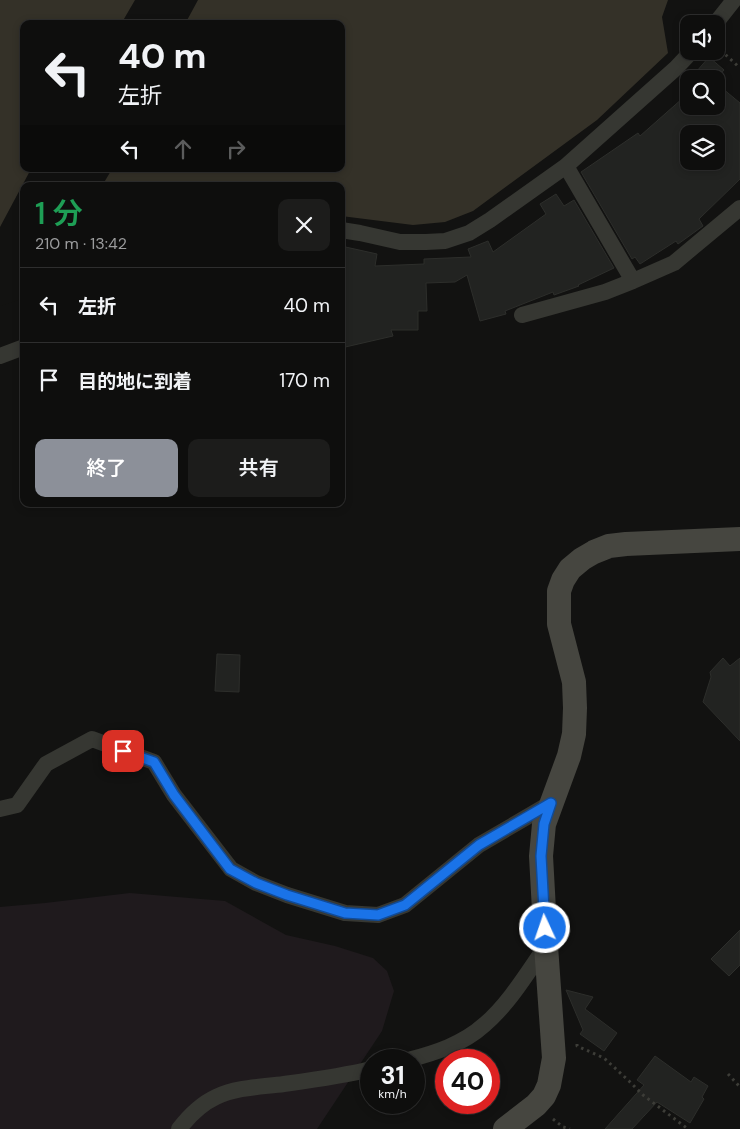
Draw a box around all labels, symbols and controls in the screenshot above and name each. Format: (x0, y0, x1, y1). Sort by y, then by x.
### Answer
map controls (680, 15, 725, 170)
button: sound (680, 15, 725, 60)
text: 40 m (118, 33, 207, 79)
icon: left (35, 40, 100, 105)
button: search (680, 70, 725, 115)
text: 左折 (118, 81, 162, 110)
button: layers (680, 125, 725, 170)
icon: left (116, 135, 144, 163)
icon: ahead (169, 135, 197, 163)
icon: right (222, 135, 250, 163)
text: 1 分 (35, 194, 83, 233)
button: close (278, 199, 330, 251)
text: 210 m · 13:42 (35, 233, 127, 254)
icon: left (35, 291, 63, 319)
text: 40 m (283, 293, 330, 318)
text: 左折 (78, 294, 116, 319)
icon: arrive (35, 366, 63, 394)
text: 170 m (279, 368, 330, 393)
text: 目的地に到着 (78, 369, 192, 394)
button: 終了 (35, 439, 178, 497)
button: 共有 (188, 439, 330, 497)
pin (102, 730, 144, 772)
icon: arrive (109, 737, 137, 765)
position arrow (518, 901, 570, 953)
speed limit sign: 40 (435, 1049, 500, 1114)
text: 31 (380, 1059, 404, 1092)
text: km/h (378, 1086, 407, 1102)

